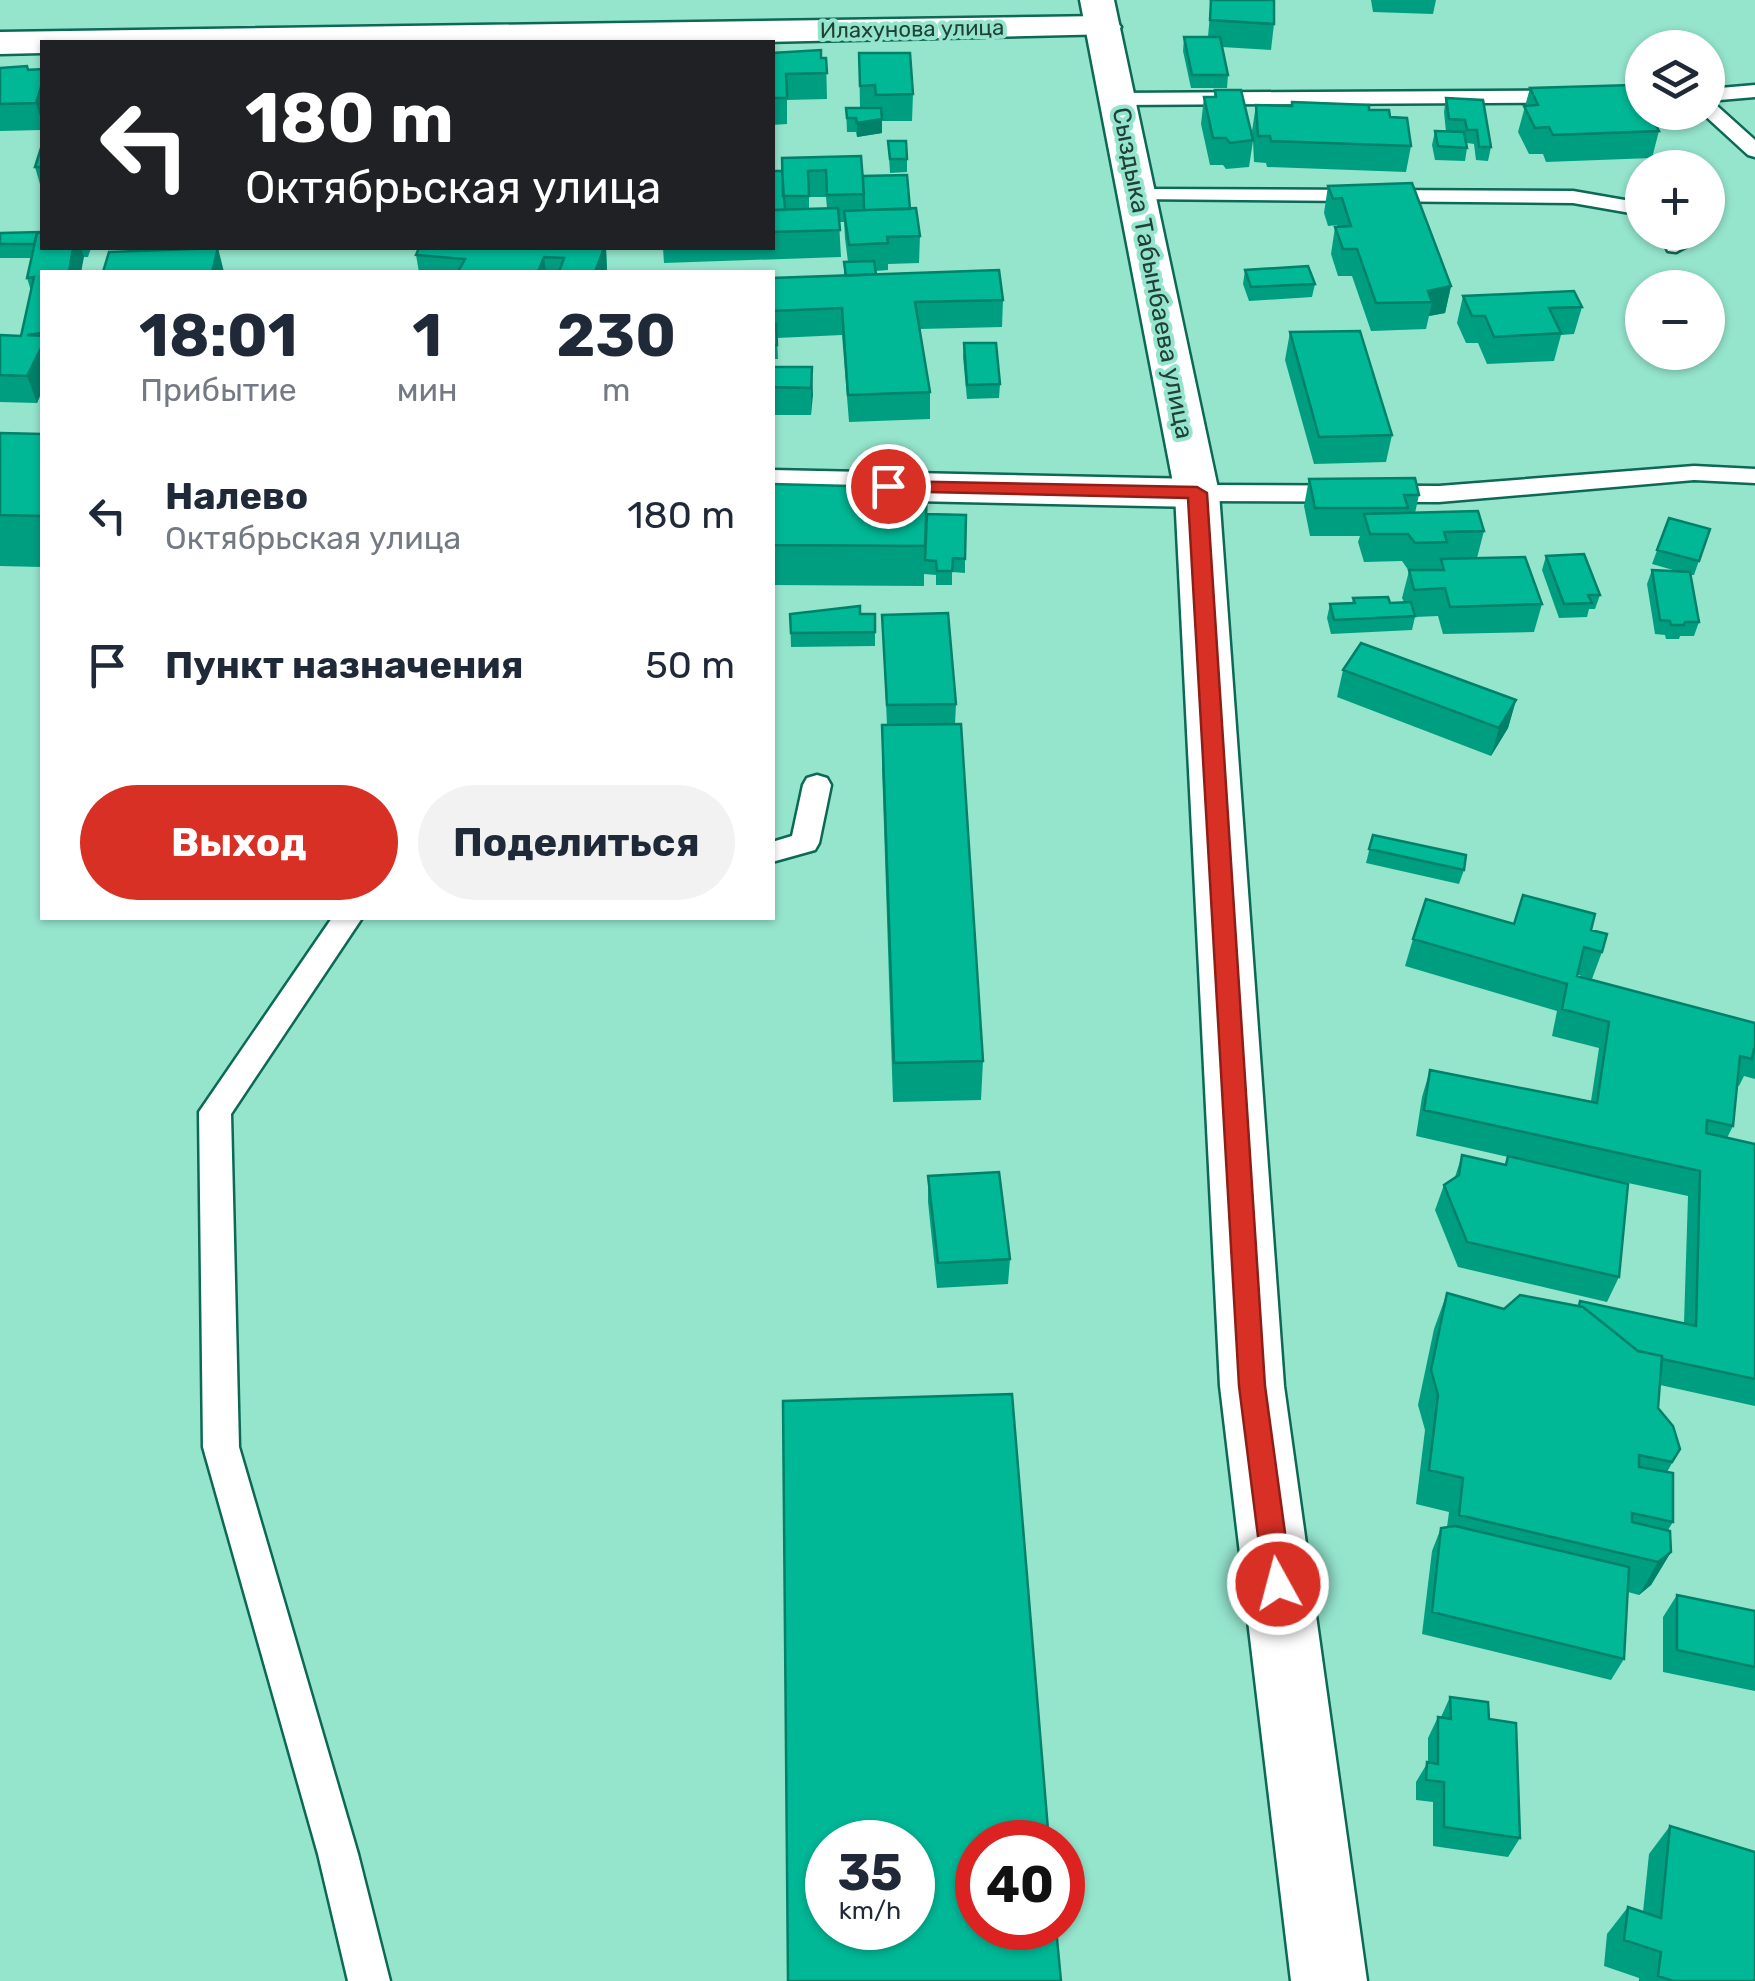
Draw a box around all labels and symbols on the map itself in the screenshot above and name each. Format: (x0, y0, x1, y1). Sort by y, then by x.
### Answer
street label: Илахунова улица (820, 14, 1004, 44)
street label: Сыздыка Табынбаева улица (1107, 105, 1199, 441)
pin (846, 444, 931, 529)
position arrow (1226, 1532, 1330, 1636)
speed limit sign: 40 (955, 1820, 1085, 1950)

